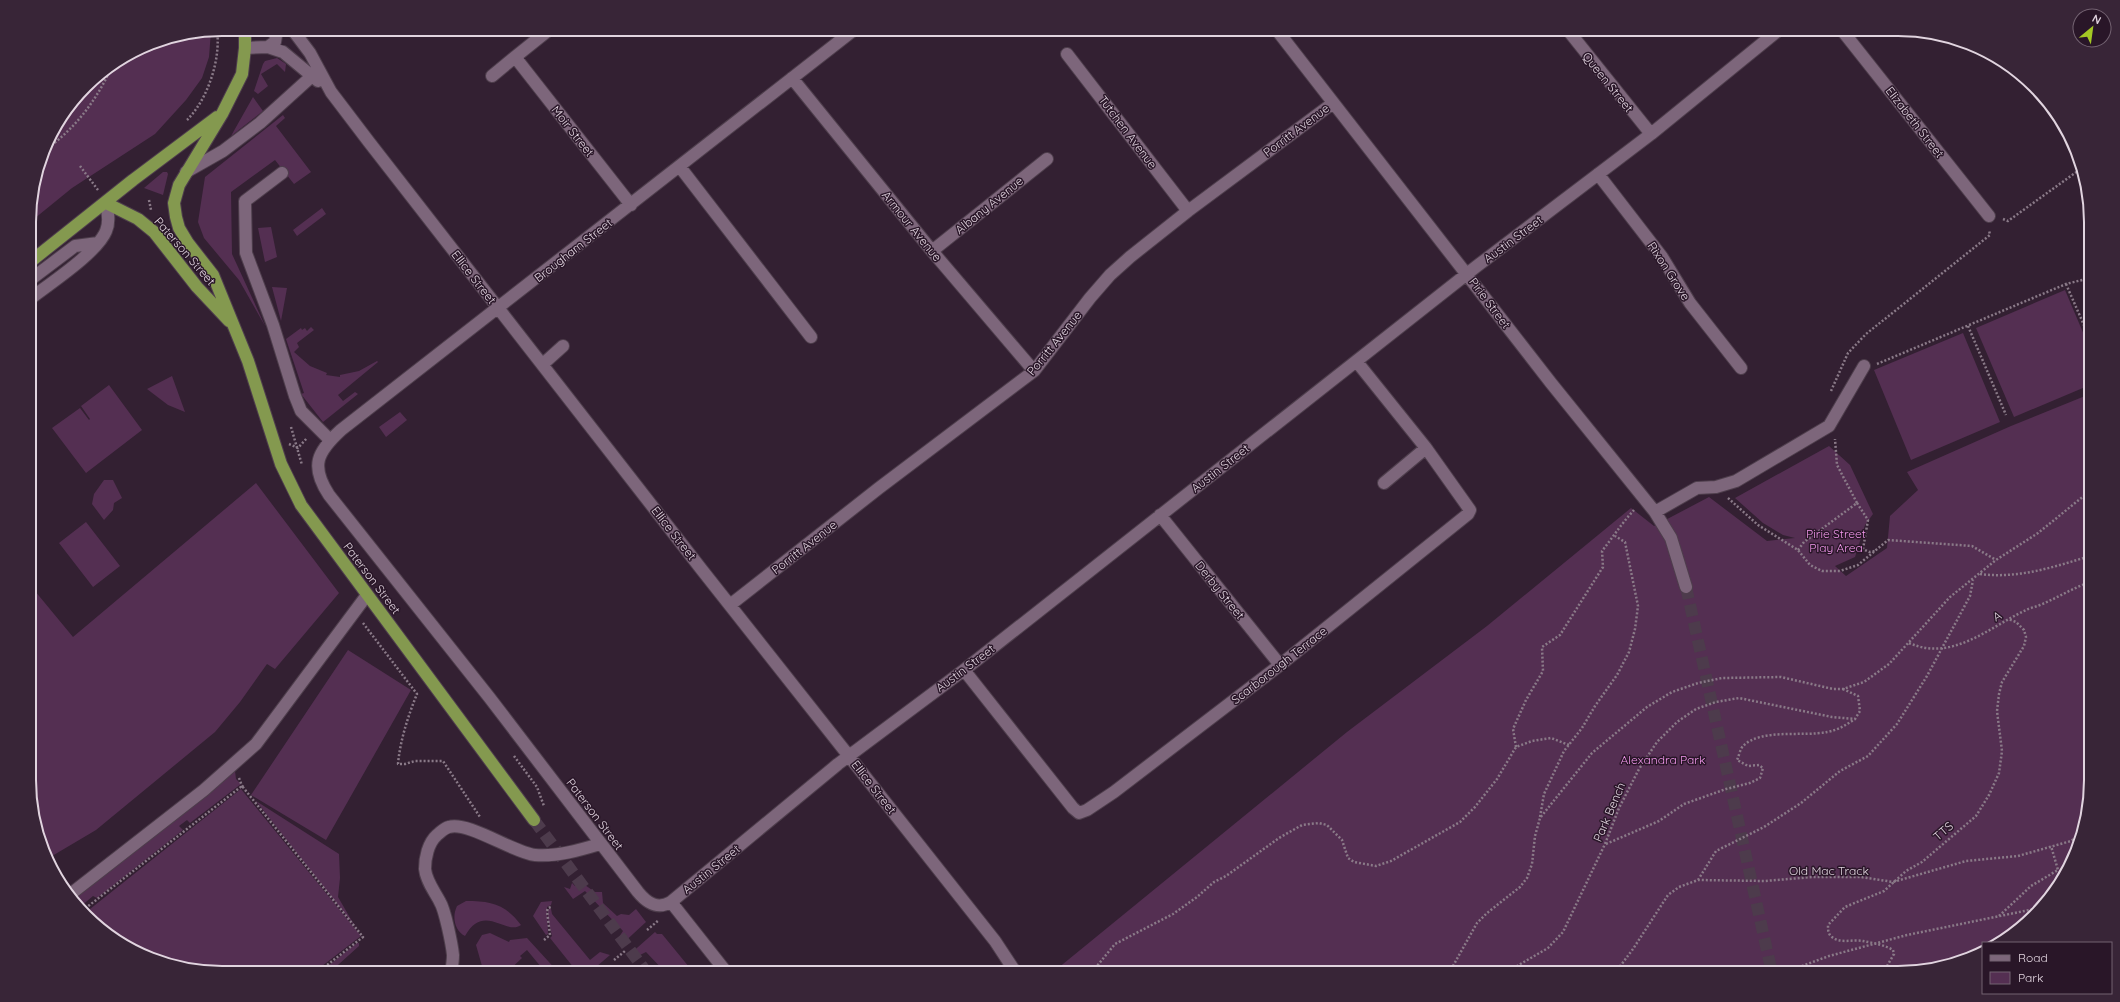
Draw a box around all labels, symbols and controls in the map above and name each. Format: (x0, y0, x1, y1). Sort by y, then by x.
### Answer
north arrow (2072, 8, 2112, 48)
text: N (2090, 11, 2104, 27)
street label: Queen Street (1579, 49, 1637, 115)
street label: Elizabeth Street (1883, 83, 1947, 161)
street label: Tutchen Avenue (1096, 92, 1161, 172)
street label: Porritt Avenue (1260, 100, 1332, 160)
street label: Moir Street (548, 103, 598, 159)
street label: Albany Avenue (952, 173, 1026, 237)
street label: Armour Avenue (879, 188, 945, 264)
street label: Austin Street (1481, 212, 1545, 266)
street label: Paterson Street (151, 214, 219, 288)
street label: Brougham Street (531, 215, 615, 285)
street label: Rixon Grove (1645, 239, 1694, 303)
street label: Ellice Street (448, 247, 500, 307)
street label: Pirie Street (1466, 275, 1514, 331)
street label: Porritt Avenue (1023, 308, 1085, 378)
street label: Austin Street (1188, 441, 1252, 495)
street label: Ellice Street (648, 503, 700, 563)
street label: Porritt Avenue (768, 517, 840, 577)
park label: Pirie Street Play Area (1806, 526, 1866, 555)
street label: Paterson Street (340, 539, 404, 617)
street label: Derby Street (1192, 558, 1248, 622)
street label: A (1990, 607, 2004, 624)
street label: Scarborough Terrace (1228, 623, 1330, 707)
street label: Austin Street (933, 641, 997, 695)
park label: Alexandra Park (1621, 752, 1705, 767)
street label: Ellice Street (848, 757, 900, 817)
street label: Paterson Street (563, 775, 627, 853)
street label: Park Bench (1590, 780, 1628, 844)
street label: TTS (1930, 818, 1956, 844)
street label: Austin Street (679, 841, 743, 897)
street label: Old Mac Track (1789, 863, 1869, 878)
legend (1982, 942, 2112, 994)
text: Road (2018, 950, 2048, 965)
text: Park (2018, 970, 2043, 985)

